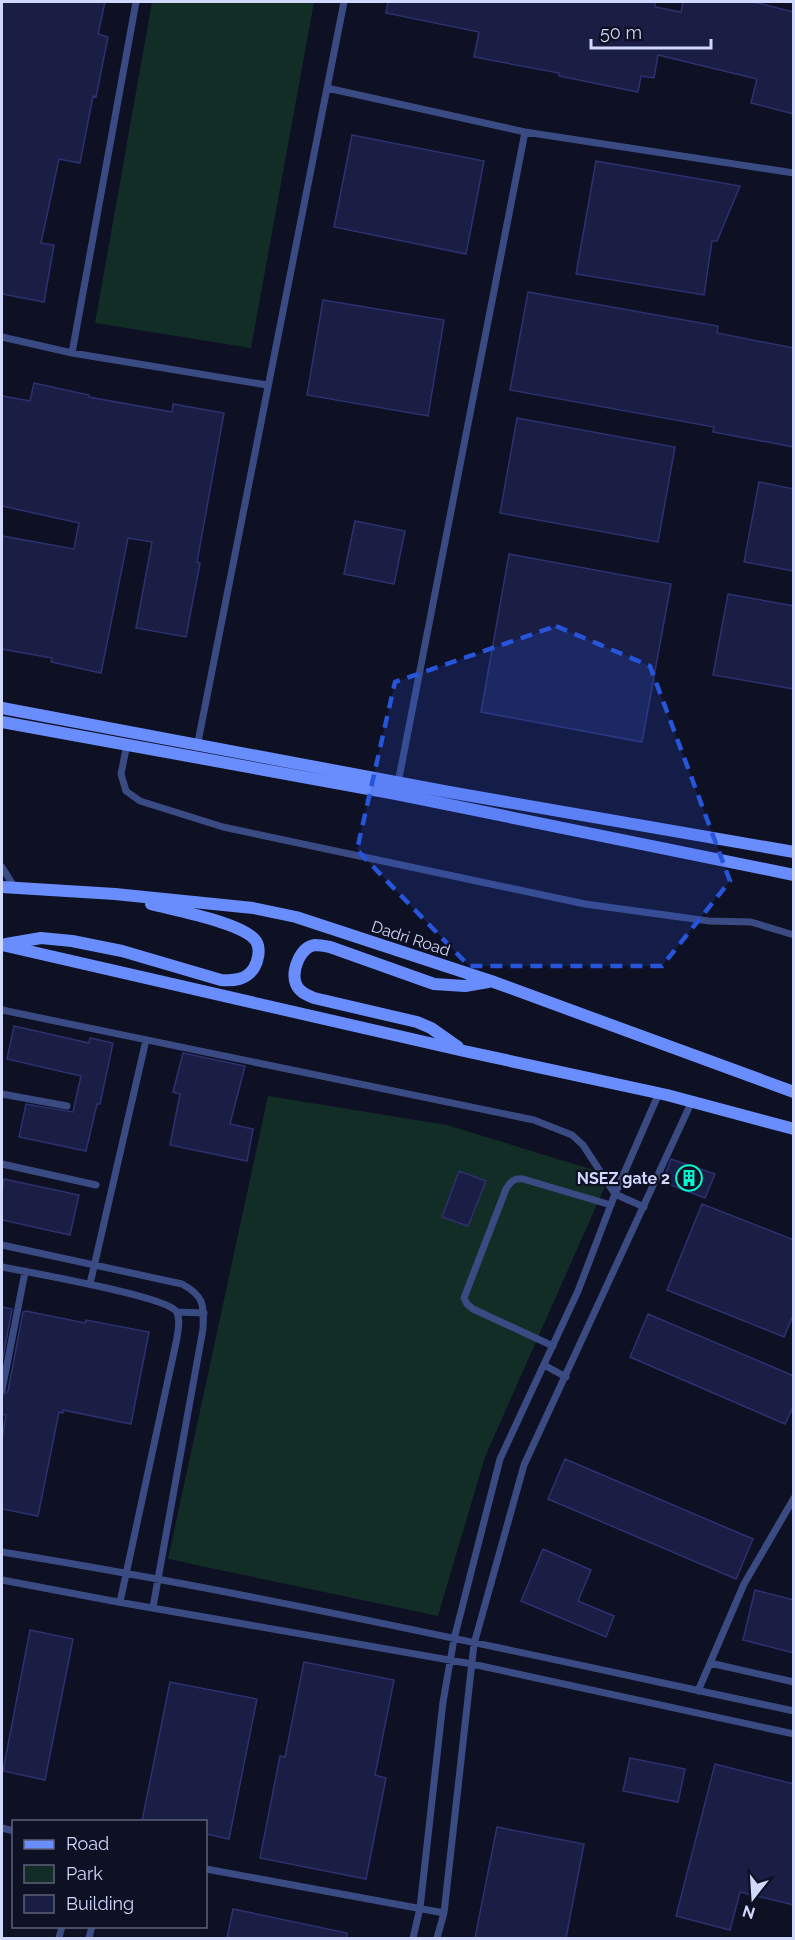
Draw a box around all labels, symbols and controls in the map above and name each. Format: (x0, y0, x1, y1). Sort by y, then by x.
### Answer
scale bar (591, 12, 711, 50)
text: 50 m (600, 22, 642, 43)
street label: Dadri Road (369, 917, 453, 960)
building icon: NSEZ gate 2 (674, 1163, 704, 1193)
place label: NSEZ gate 2 (577, 1169, 670, 1188)
legend (12, 1820, 207, 1928)
text: Road (66, 1833, 109, 1854)
text: Park (66, 1863, 103, 1884)
north arrow (723, 1868, 783, 1928)
text: Building (66, 1893, 134, 1914)
text: N (740, 1901, 757, 1923)

